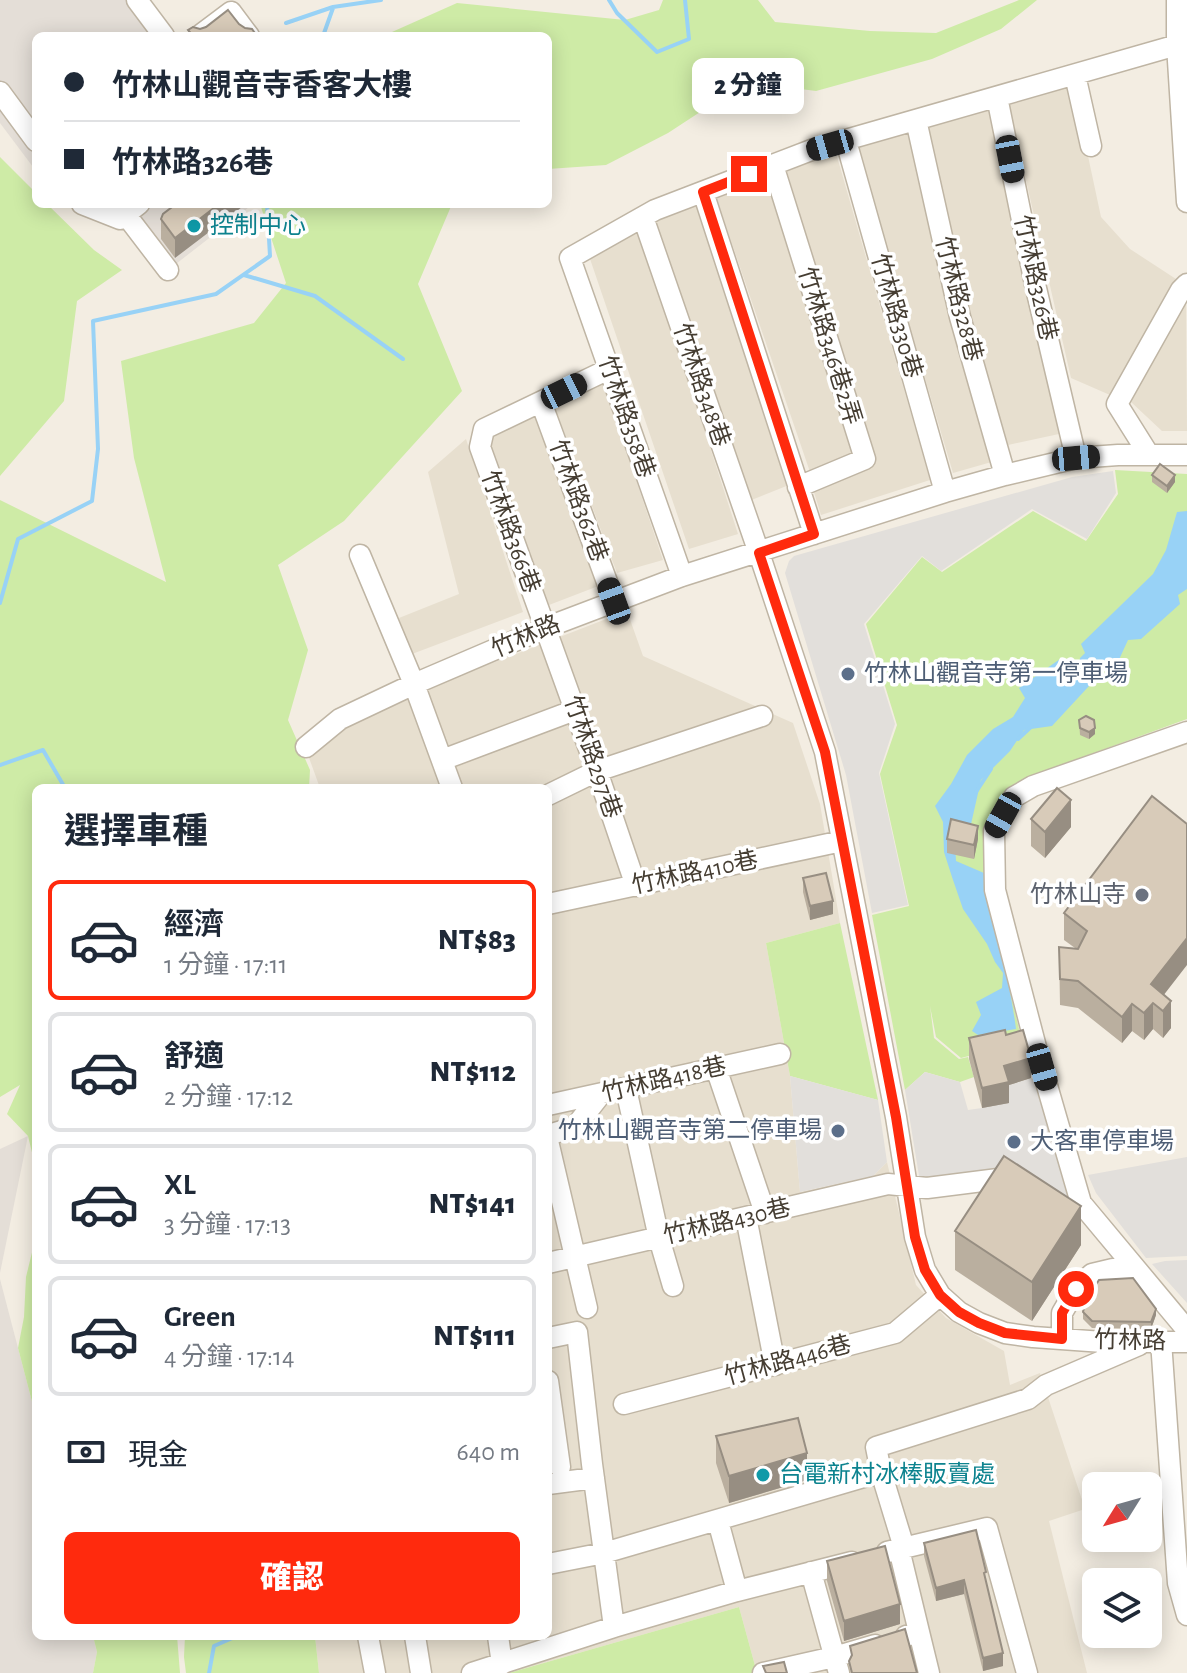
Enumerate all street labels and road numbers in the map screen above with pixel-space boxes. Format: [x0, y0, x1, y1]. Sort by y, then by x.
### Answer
street label: 竹林路326巷 [1010, 212, 1062, 343]
street label: 竹林路328巷 [931, 233, 987, 364]
street label: 竹林路330巷 [867, 250, 927, 381]
street label: 竹林路346巷2弄 [794, 264, 866, 428]
street label: 竹林路348巷 [669, 320, 735, 450]
street label: 竹林路358巷 [594, 352, 660, 481]
street label: 竹林路362巷 [545, 436, 613, 565]
street label: 竹林路366巷 [477, 467, 545, 596]
street label: 竹林路 [487, 610, 564, 662]
street label: 竹林路297巷 [560, 692, 626, 822]
street label: 竹林路410巷 [629, 846, 760, 898]
street label: 竹林路418巷 [599, 1052, 729, 1106]
street label: 竹林路430巷 [660, 1194, 793, 1248]
street label: 竹林路 [1094, 1326, 1166, 1354]
street label: 竹林路446巷 [721, 1331, 854, 1389]

